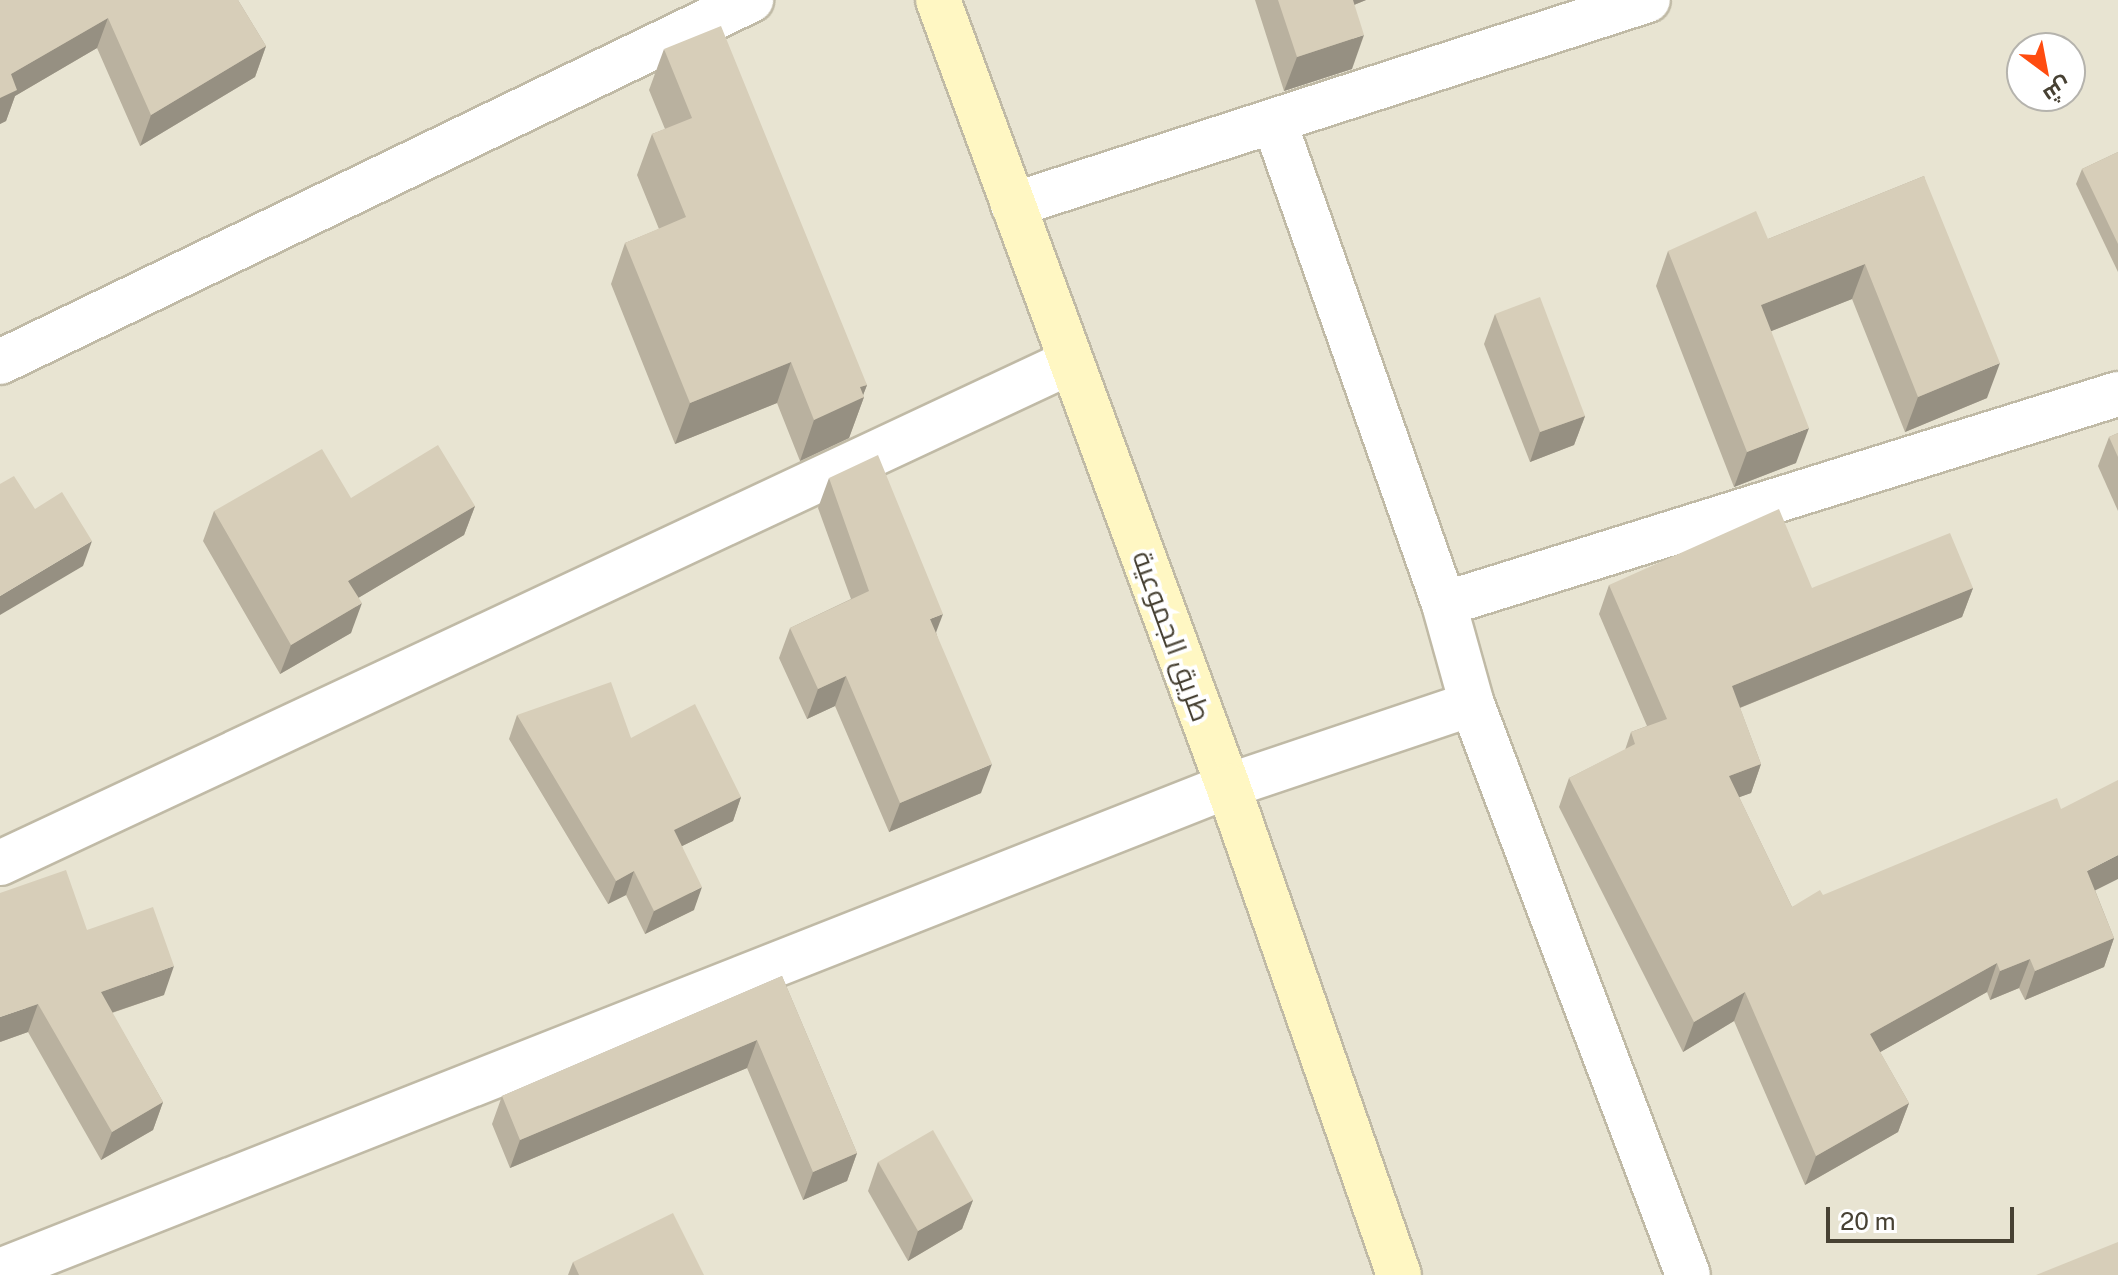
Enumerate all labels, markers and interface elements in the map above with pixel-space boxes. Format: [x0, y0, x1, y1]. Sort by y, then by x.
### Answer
north arrow [2006, 32, 2086, 112]
text: ش [2039, 72, 2077, 109]
street label: طريق الجموعية [1126, 546, 1218, 726]
scale bar [1830, 1191, 2018, 1241]
text: 20 m [1840, 1207, 1896, 1235]

